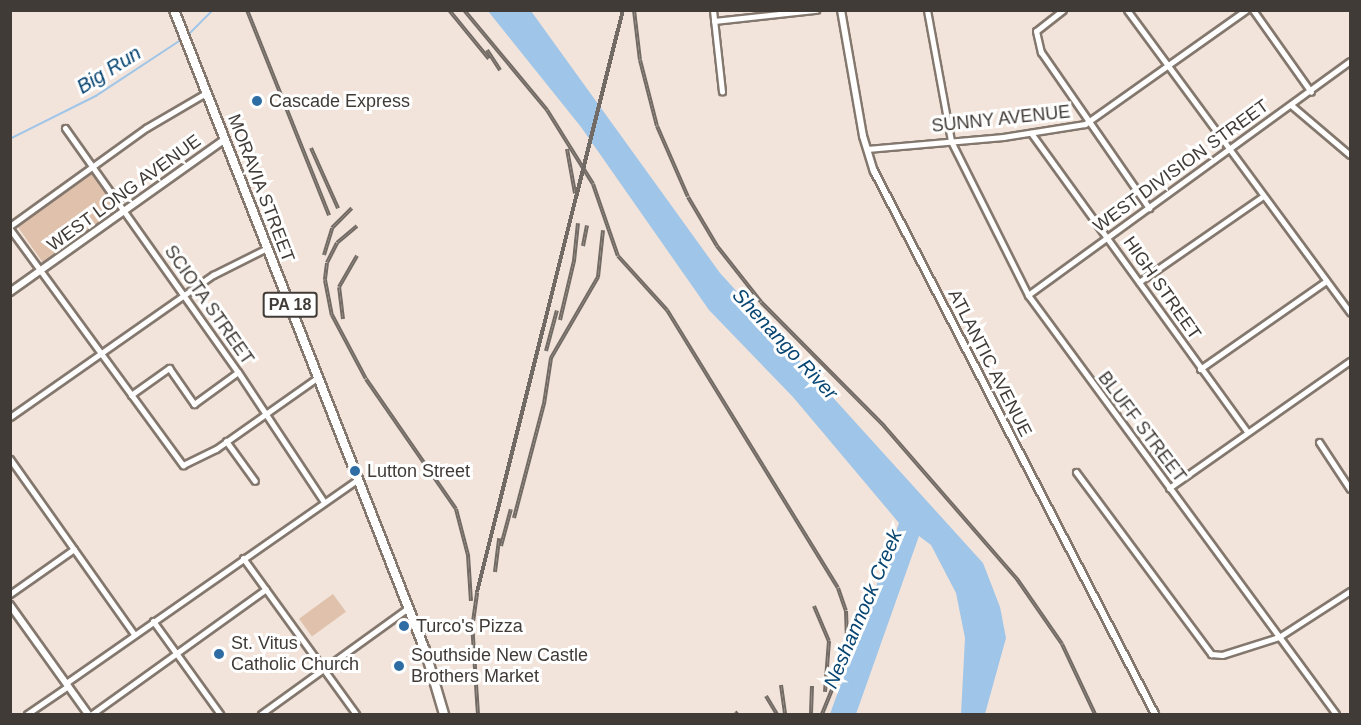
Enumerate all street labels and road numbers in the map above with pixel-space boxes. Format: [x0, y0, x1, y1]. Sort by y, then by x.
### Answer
street label: WEST DIVISION STREET [1089, 95, 1273, 237]
street label: SUNNY AVENUE [930, 101, 1072, 137]
street label: MORAVIA STREET [223, 111, 299, 265]
street label: WEST LONG AVENUE [43, 130, 205, 256]
street label: HIGH STREET [1118, 232, 1206, 344]
street label: SCIOTA STREET [160, 241, 258, 369]
street label: ATLANTIC AVENUE [943, 285, 1037, 441]
road number: PA 18 [262, 292, 318, 318]
street label: BLUFF STREET [1093, 367, 1191, 487]

